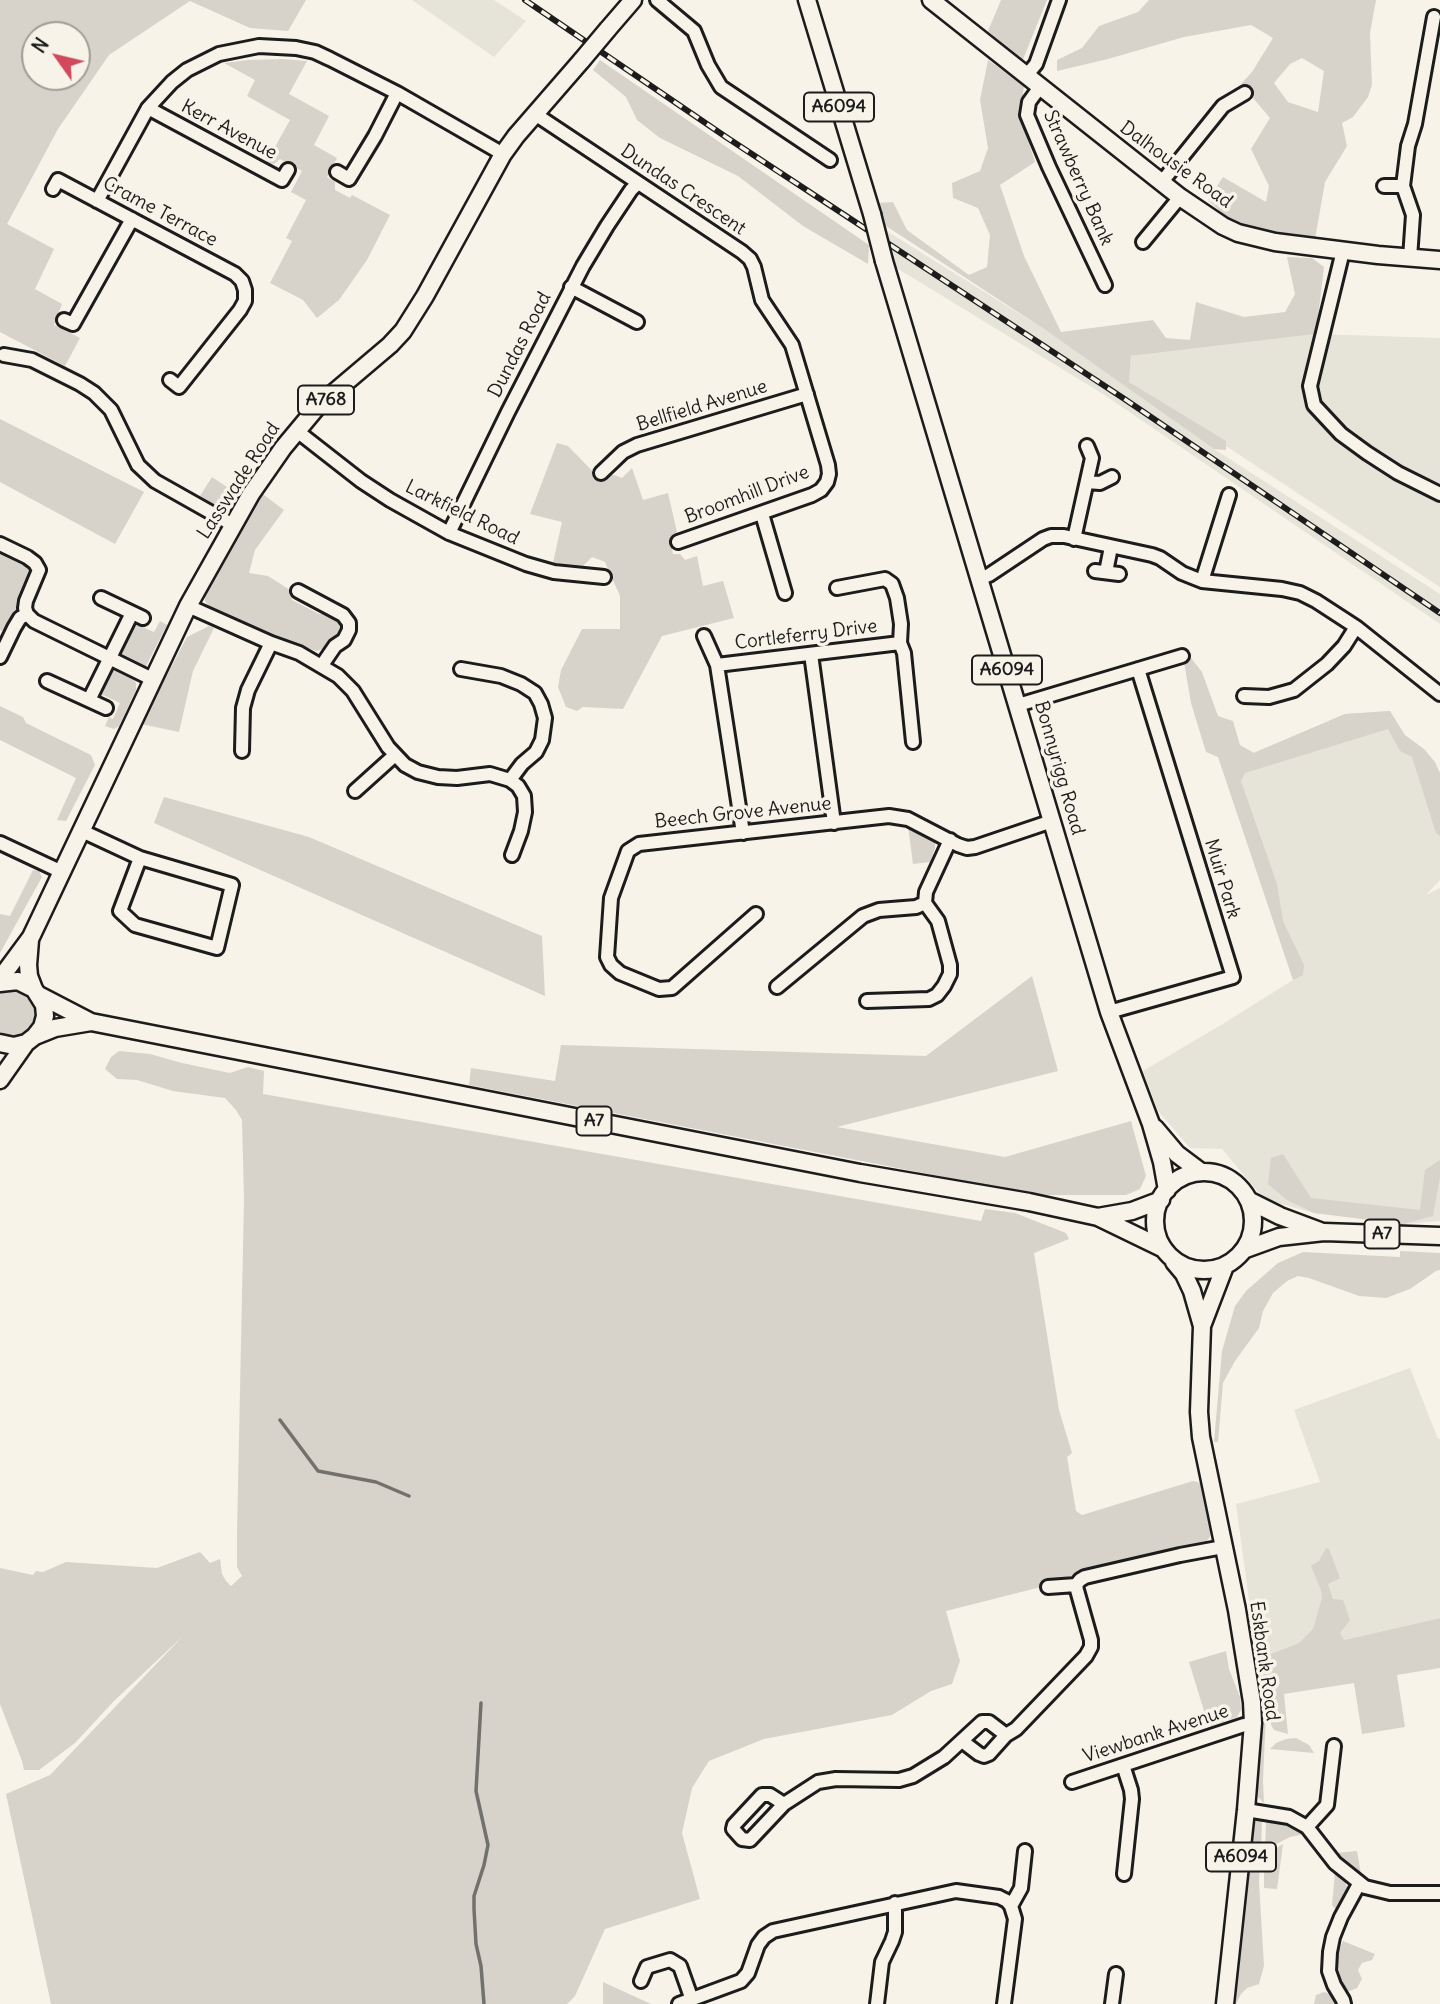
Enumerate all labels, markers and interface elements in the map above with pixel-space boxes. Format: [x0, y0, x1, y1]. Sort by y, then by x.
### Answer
north arrow [21, 21, 91, 91]
text: N [27, 33, 54, 58]
road number: A6094 [804, 92, 874, 122]
street label: Kerr Avenue [177, 95, 281, 165]
street label: Strawberry Bank [1038, 107, 1118, 249]
street label: Dalhousie Road [1115, 117, 1237, 213]
street label: Dundas Crescent [616, 140, 750, 240]
street label: Crame Terrace [99, 172, 221, 252]
street label: Dundas Road [484, 288, 556, 402]
street label: Bellfield Avenue [634, 375, 770, 437]
road number: A768 [298, 386, 354, 414]
street label: Lasswade Road [193, 418, 285, 544]
street label: Broomhill Drive [682, 461, 812, 529]
street label: Larkfield Road [401, 476, 523, 550]
street label: Cortleferry Drive [733, 615, 879, 655]
road number: A6094 [972, 656, 1042, 684]
street label: Bonnyrigg Road [1029, 698, 1089, 838]
street label: Beech Grove Avenue [653, 792, 833, 834]
street label: Muir Park [1199, 836, 1245, 922]
road number: A7 [576, 1106, 612, 1136]
road number: A7 [1364, 1219, 1400, 1248]
street label: Eskbank Road [1244, 1600, 1284, 1722]
street label: Viewbank Avenue [1080, 1700, 1232, 1768]
road number: A6094 [1206, 1842, 1276, 1871]

